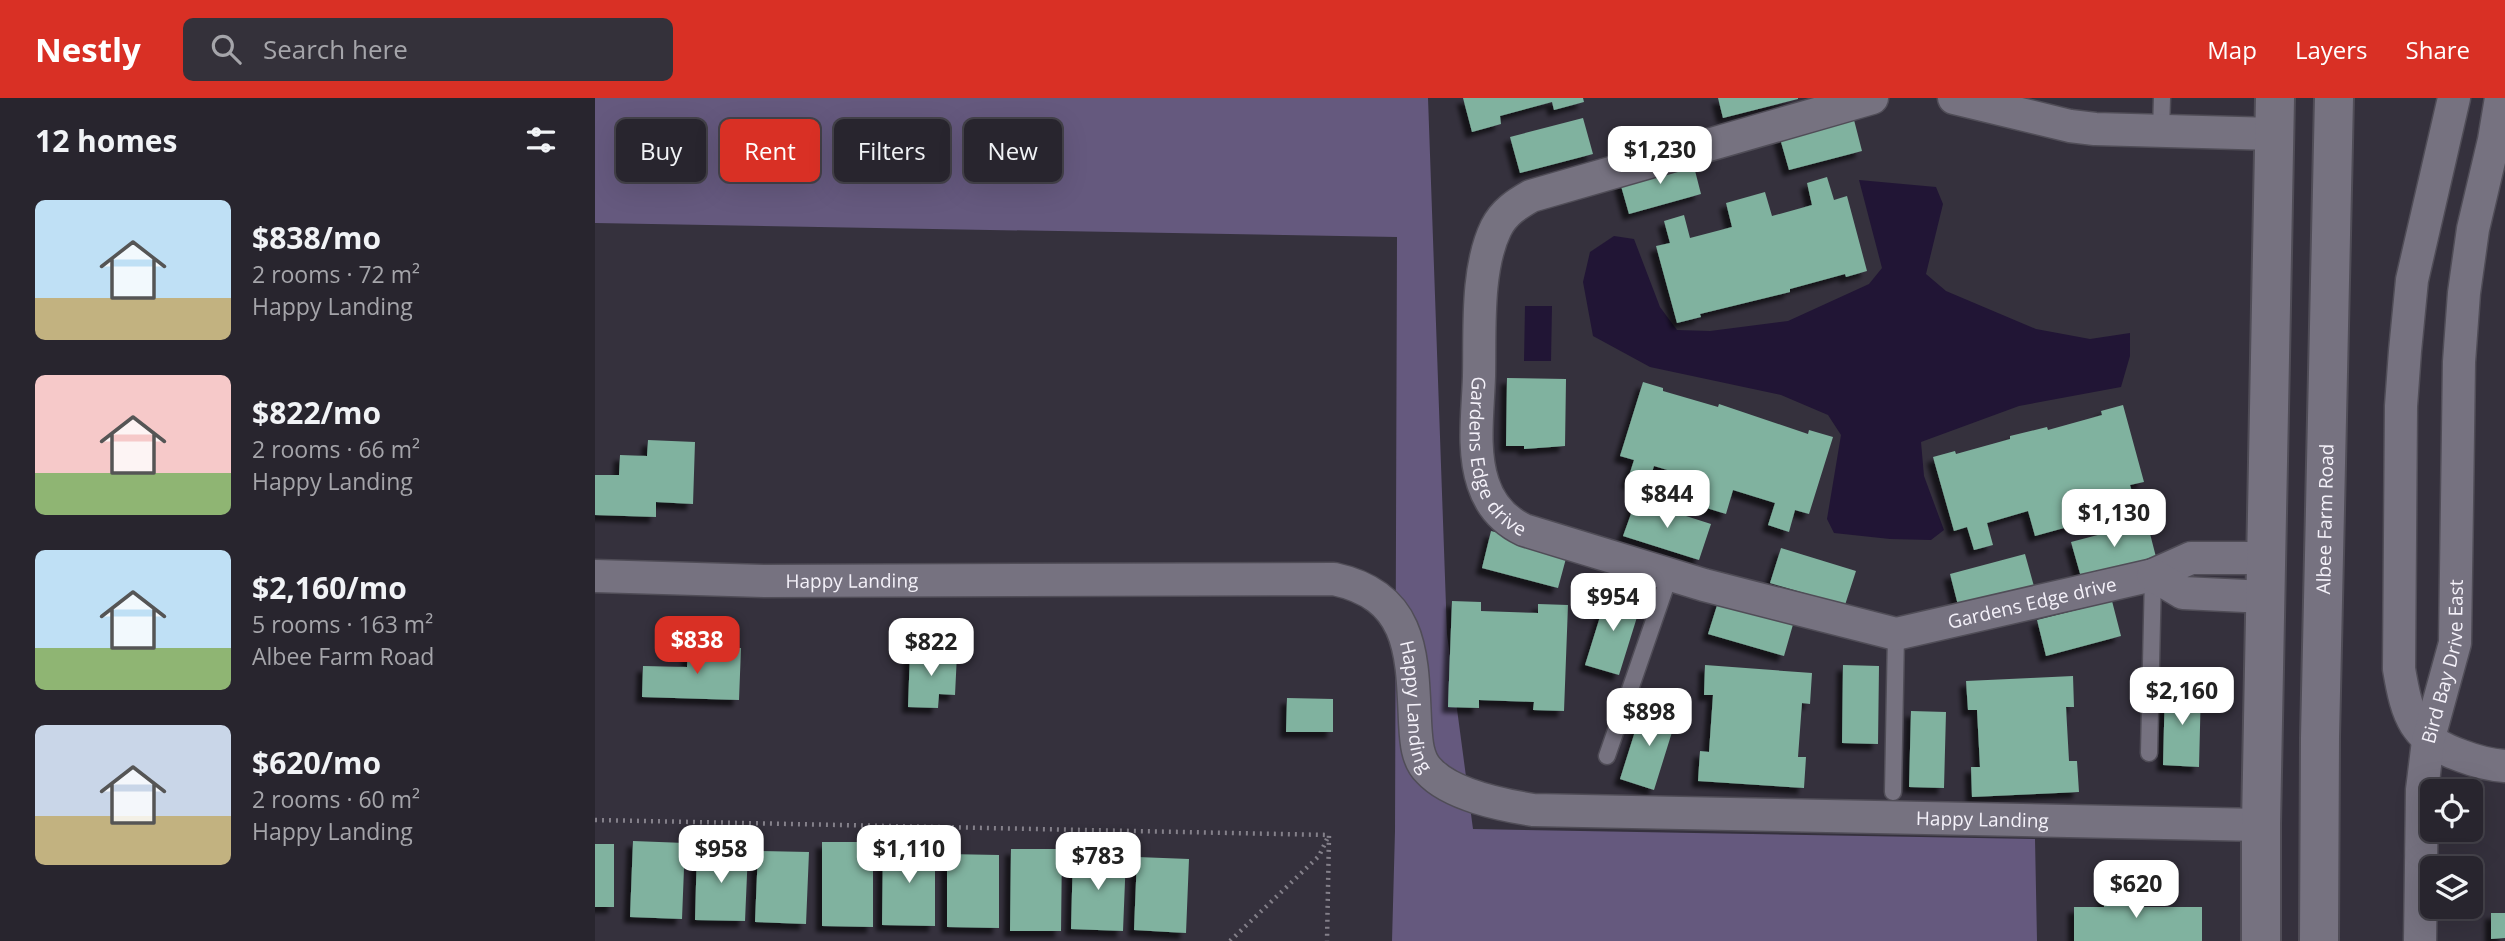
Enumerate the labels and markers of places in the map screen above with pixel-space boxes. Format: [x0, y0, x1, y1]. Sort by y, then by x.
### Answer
pin: $1,230 [1603, 126, 1717, 186]
pin: $844 [1626, 470, 1708, 530]
pin: $1,130 [2057, 490, 2171, 549]
pin: $954 [1572, 574, 1654, 633]
pin: $838 [656, 616, 738, 676]
pin: $822 [890, 618, 972, 678]
pin: $2,160 [2125, 668, 2239, 727]
pin: $898 [1608, 688, 1690, 748]
pin: $958 [680, 826, 762, 885]
pin: $1,110 [852, 826, 966, 885]
pin: $783 [1057, 832, 1139, 892]
pin: $620 [2095, 860, 2177, 920]

